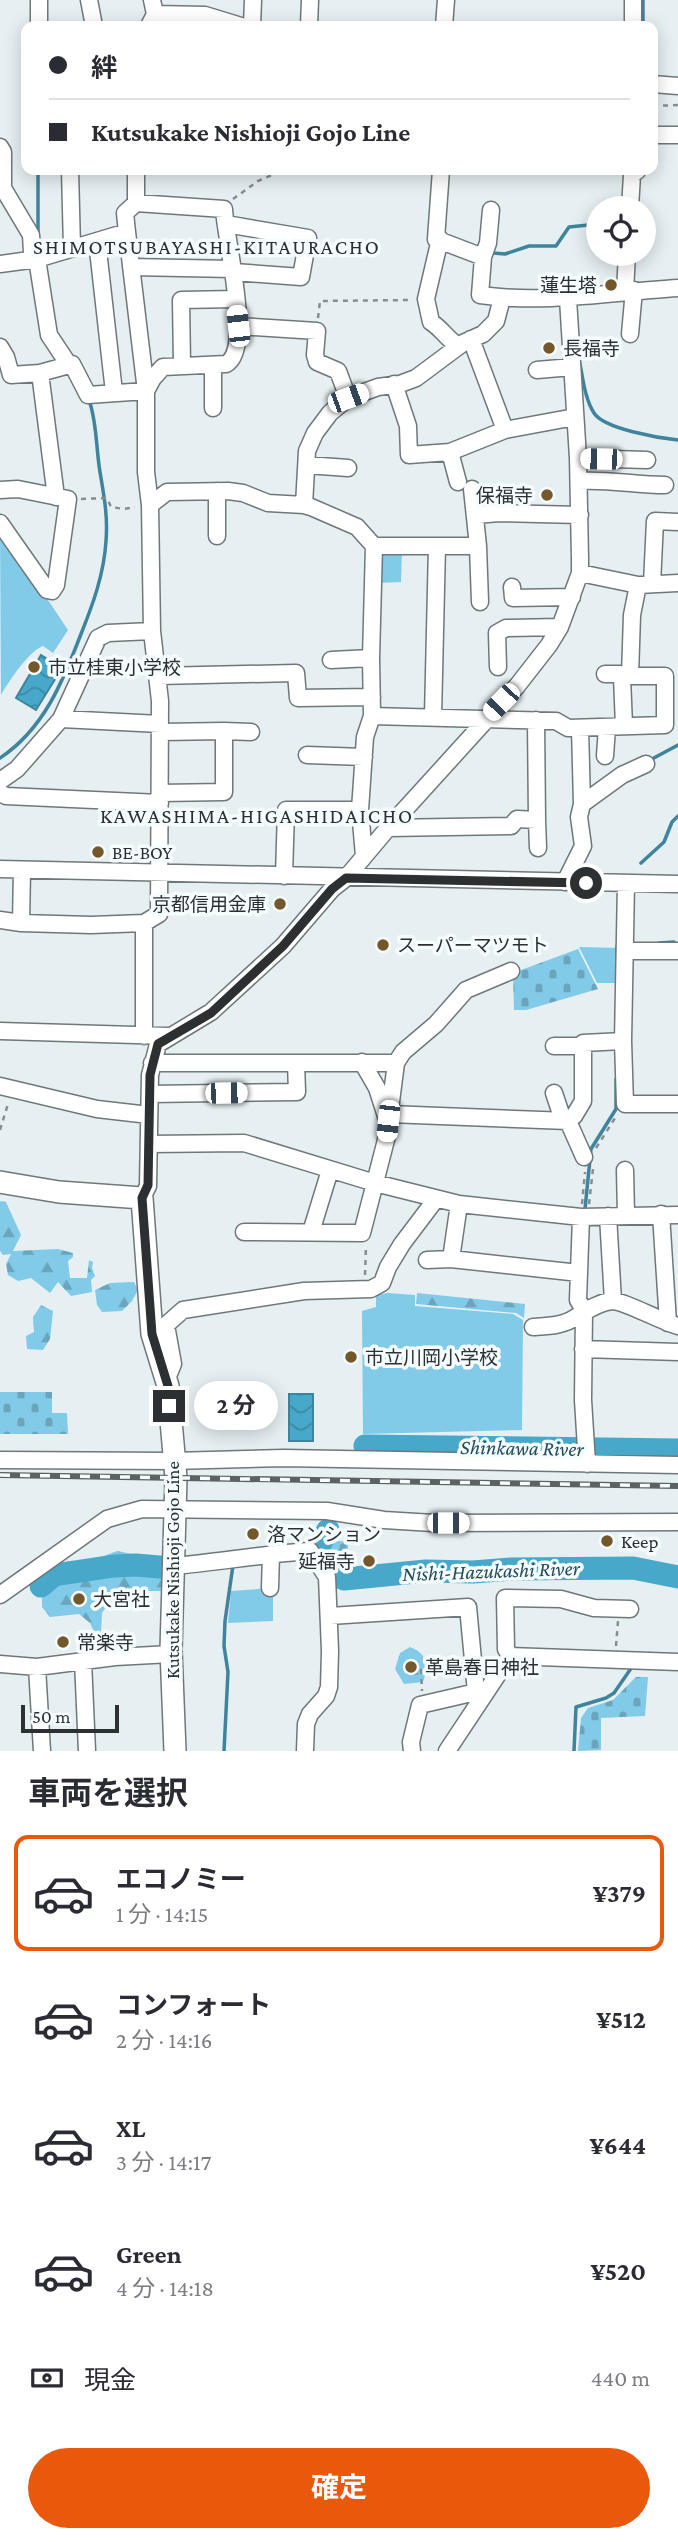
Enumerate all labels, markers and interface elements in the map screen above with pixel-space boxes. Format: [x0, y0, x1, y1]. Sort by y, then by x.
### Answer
text: 絆 [91, 54, 117, 83]
text: Kutsukake Nishioji Gojo Line [91, 118, 410, 147]
map controls [586, 196, 656, 266]
button: locate [586, 196, 656, 266]
district label: SHIMOTSUBAYASHI-KITAURACHO [33, 235, 381, 259]
place label: 蓮生塔 [540, 275, 597, 296]
marker: 蓮生塔 [603, 277, 619, 293]
car [226, 304, 251, 348]
place label: 長福寺 [563, 338, 620, 359]
marker: 長福寺 [541, 340, 557, 356]
car [325, 381, 372, 415]
car [580, 448, 623, 470]
place label: 保福寺 [476, 485, 533, 506]
marker: 保福寺 [539, 487, 555, 503]
place label: 市立桂東小学校 [48, 657, 181, 678]
marker: 市立桂東小学校 [26, 659, 42, 675]
car [479, 680, 524, 724]
district label: KAWASHIMA-HIGASHIDAICHO [100, 804, 414, 828]
place label: BE-BOY [112, 842, 173, 863]
marker: BE-BOY [90, 844, 106, 860]
route start [570, 867, 602, 899]
place label: 京都信用金庫 [152, 894, 266, 915]
marker: 京都信用金庫 [272, 896, 288, 912]
place label: スーパーマツモト [397, 935, 549, 956]
marker: スーパーマツモト [375, 937, 391, 953]
car [205, 1082, 248, 1104]
car [376, 1099, 401, 1143]
place label: 市立川岡小学校 [365, 1347, 498, 1368]
marker: 市立川岡小学校 [343, 1349, 359, 1365]
callout: 2 分 [194, 1382, 278, 1430]
route end [153, 1390, 185, 1422]
text: 2 分 [216, 1392, 256, 1418]
water label: Shinkawa River [460, 1435, 585, 1461]
street label: Kutsukake Nishioji Gojo Line [162, 1461, 184, 1679]
car [428, 1513, 470, 1534]
place label: 洛マンション [267, 1524, 381, 1545]
marker: 洛マンション [245, 1526, 261, 1542]
place label: Keep [621, 1531, 658, 1552]
marker: Keep [599, 1533, 615, 1549]
place label: 延福寺 [298, 1551, 355, 1572]
marker: 延福寺 [361, 1553, 377, 1569]
water label: Nishi-Hazukashi River [402, 1556, 581, 1586]
place label: 大宮社 [93, 1589, 150, 1610]
marker: 大宮社 [71, 1591, 87, 1607]
place label: 常楽寺 [77, 1632, 134, 1653]
marker: 常楽寺 [55, 1634, 71, 1650]
place label: 革島春日神社 [425, 1657, 539, 1678]
marker: 革島春日神社 [403, 1659, 419, 1675]
scale bar [21, 1702, 119, 1734]
text: 50 m [32, 1706, 71, 1727]
text: 車両を選択 [28, 1775, 188, 1811]
icon: car [32, 1862, 95, 1925]
text: エコノミー [116, 1865, 246, 1894]
text: ¥379 [593, 1879, 646, 1908]
text: 1 分 · 14:15 [116, 1901, 208, 1927]
icon: car [32, 1988, 95, 2051]
text: コンフォート [116, 1991, 271, 2020]
text: ¥512 [596, 2005, 646, 2034]
text: 2 分 · 14:16 [116, 2027, 212, 2053]
icon: car [32, 2114, 95, 2177]
text: XL [116, 2114, 145, 2143]
text: ¥644 [590, 2131, 646, 2160]
text: 3 分 · 14:17 [116, 2149, 211, 2175]
icon: car [32, 2240, 95, 2303]
text: Green [116, 2240, 182, 2269]
text: ¥520 [590, 2257, 646, 2286]
text: 4 分 · 14:18 [116, 2275, 214, 2301]
icon: cash [28, 2359, 66, 2397]
text: 440 m [591, 2365, 650, 2391]
text: 現金 [84, 2366, 136, 2395]
button: 確定 [28, 2448, 650, 2528]

